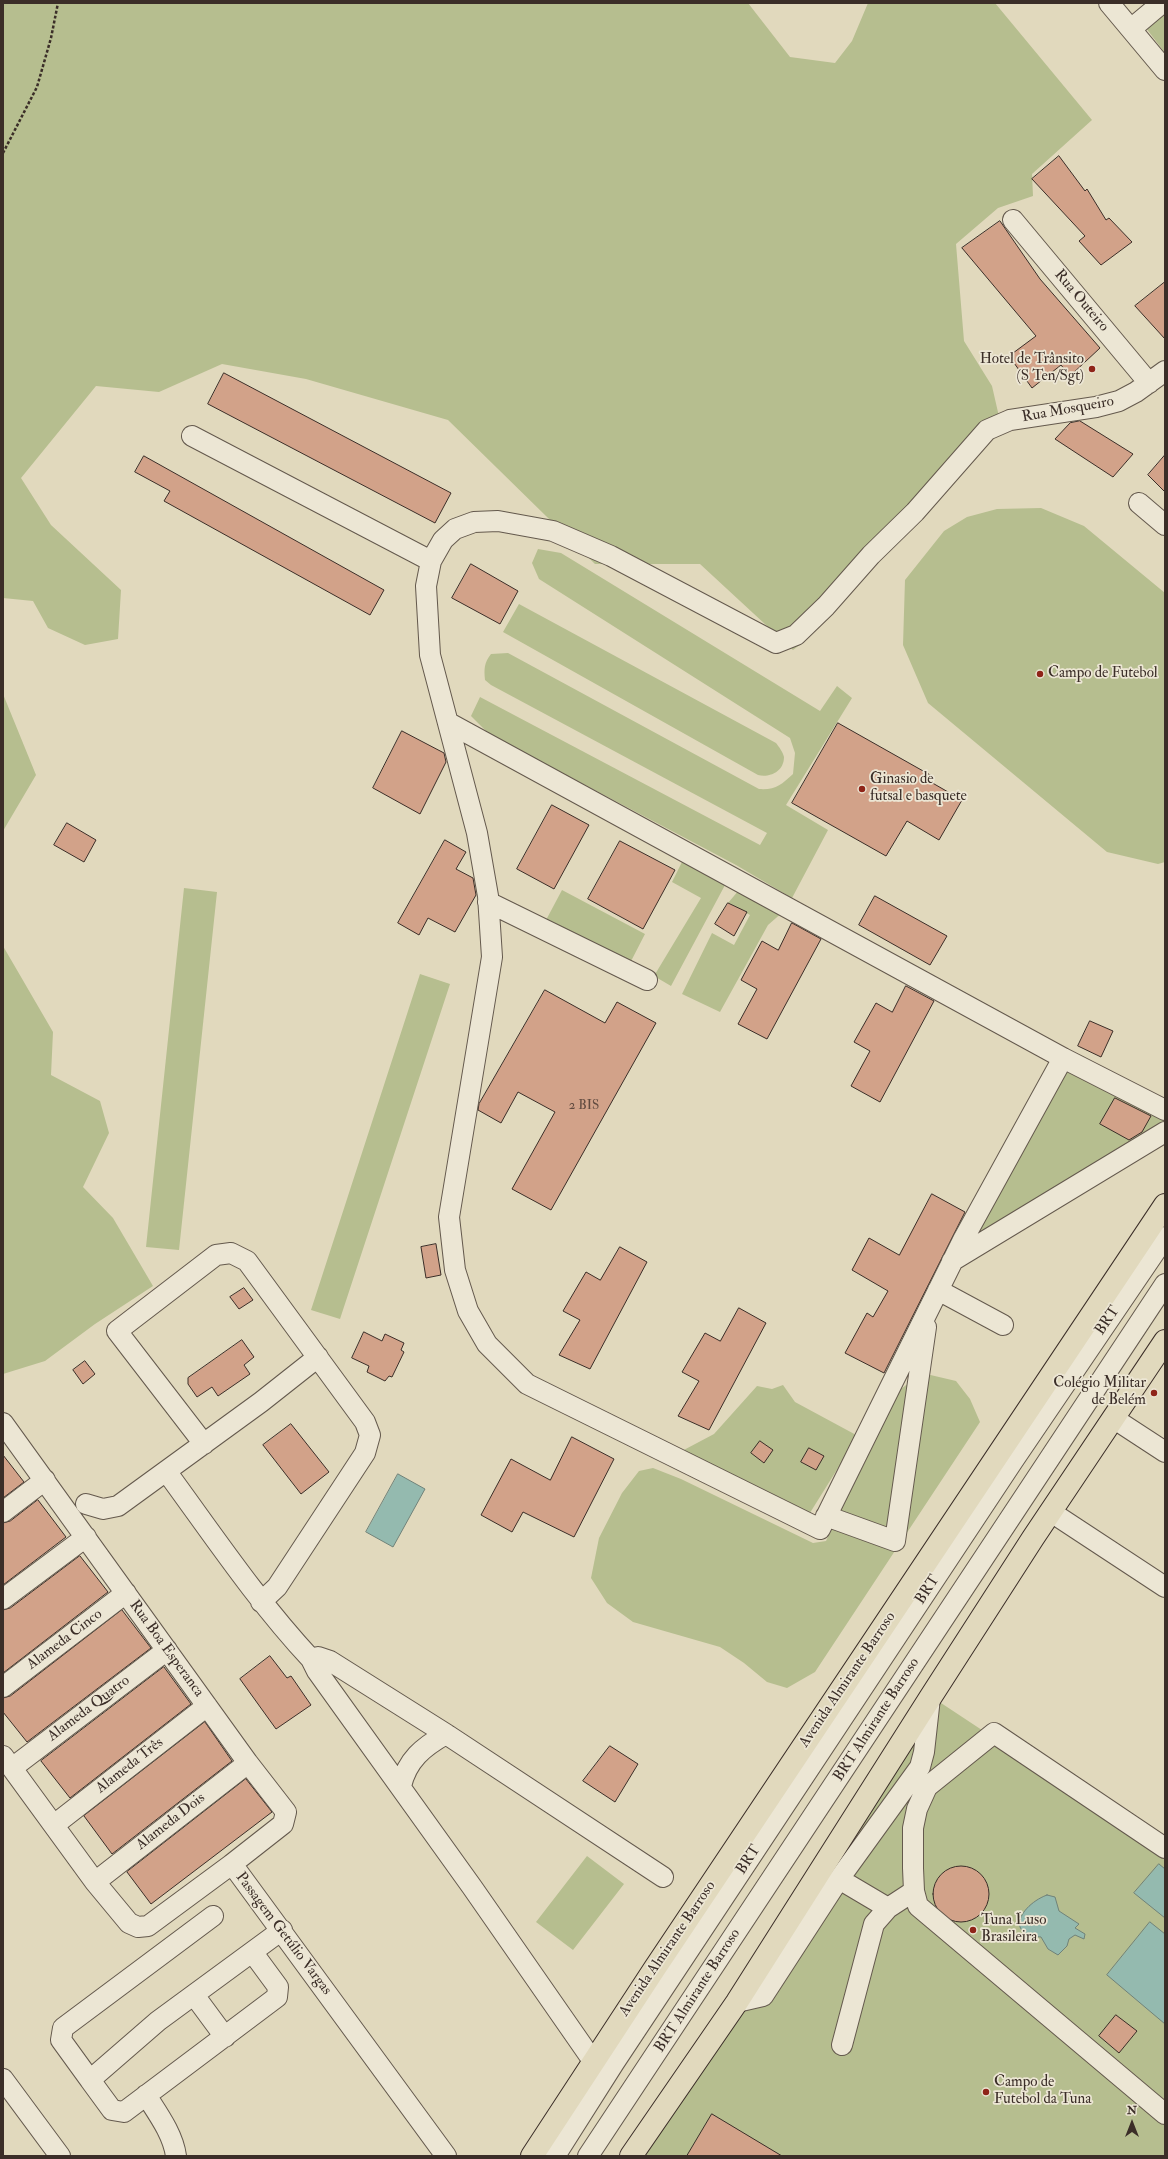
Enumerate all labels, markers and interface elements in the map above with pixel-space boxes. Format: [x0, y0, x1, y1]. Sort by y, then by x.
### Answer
street label: Rua Outeiro [1050, 266, 1112, 336]
place label: Hotel de Trânsito (S Ten/Sgt) [980, 351, 1084, 386]
marker: Hotel de Trânsito (S Ten/Sgt) [1087, 364, 1097, 374]
street label: Rua Mosqueiro [1021, 393, 1115, 427]
place label: Campo de Futebol [1048, 665, 1158, 683]
marker: Campo de Futebol [1035, 669, 1045, 679]
place label: Ginasio de futsal e basquete [870, 771, 967, 806]
marker: Ginasio de futsal e basquete [857, 784, 867, 794]
house number: 2 BIS [569, 1098, 599, 1114]
street label: BRT [1092, 1303, 1124, 1339]
place label: Colégio Militar de Belém [1053, 1375, 1146, 1410]
marker: Colégio Militar de Belém [1149, 1388, 1159, 1398]
street label: BRT [912, 1572, 944, 1608]
street label: Rua Boa Esperanca [125, 1597, 207, 1701]
street label: Alameda Cinco [24, 1606, 106, 1674]
street label: Avenida Almirante Barroso [796, 1609, 900, 1751]
street label: BRT Almirante Barroso [830, 1655, 924, 1785]
street label: Alameda Quatro [44, 1672, 134, 1746]
street label: Alameda Três [93, 1734, 167, 1798]
street label: Alameda Dois [133, 1789, 209, 1855]
street label: BRT [733, 1842, 765, 1878]
street label: Passagem Getúlio Vargas [231, 1869, 335, 1999]
street label: Avenida Almirante Barroso [616, 1878, 720, 2020]
place label: Tuna Luso Brasileira [981, 1912, 1046, 1947]
marker: Tuna Luso Brasileira [968, 1925, 978, 1935]
street label: BRT Almirante Barroso [651, 1926, 745, 2056]
place label: Campo de Futebol da Tuna [994, 2074, 1091, 2109]
marker: Campo de Futebol da Tuna [981, 2087, 991, 2097]
north arrow [1112, 2103, 1152, 2143]
text: N [1127, 2104, 1137, 2117]

